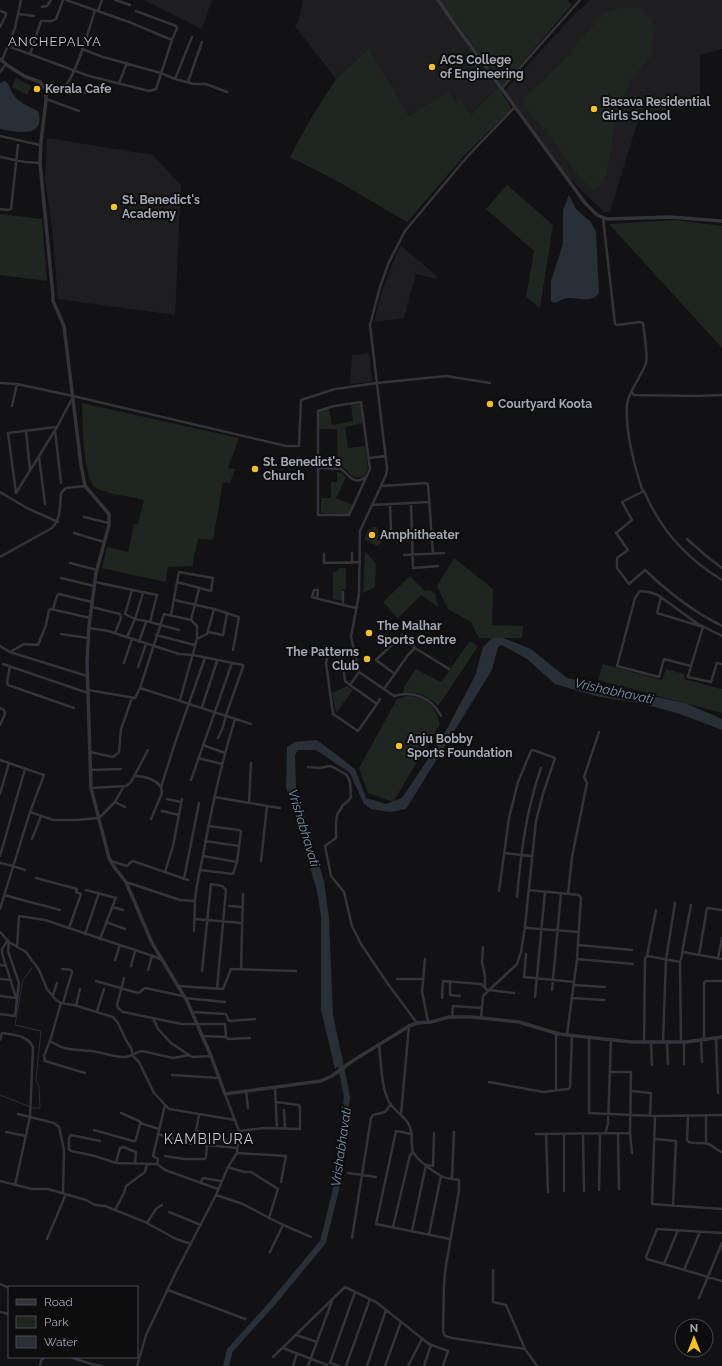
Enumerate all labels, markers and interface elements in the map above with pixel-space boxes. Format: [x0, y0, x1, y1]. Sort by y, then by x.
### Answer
district label: ANCHEPALYA [8, 34, 102, 49]
place label: ACS College of Engineering [440, 53, 524, 81]
marker: ACS College of Engineering [427, 62, 437, 72]
place label: Kerala Cafe [45, 82, 112, 96]
marker: Kerala Cafe [32, 84, 42, 94]
place label: Basava Residential Girls School [602, 95, 710, 123]
marker: Basava Residential Girls School [589, 104, 599, 114]
place label: St. Benedict's Academy [122, 193, 200, 221]
marker: St. Benedict's Academy [109, 202, 119, 212]
place label: Courtyard Koota [498, 397, 592, 411]
marker: Courtyard Koota [485, 399, 495, 409]
place label: St. Benedict's Church [263, 455, 341, 483]
marker: St. Benedict's Church [250, 464, 260, 474]
place label: Amphitheater [380, 528, 460, 542]
marker: Amphitheater [367, 530, 377, 540]
place label: The Malhar Sports Centre [377, 619, 456, 647]
marker: The Malhar Sports Centre [364, 628, 374, 638]
place label: The Patterns Club [286, 645, 359, 673]
marker: The Patterns Club [362, 654, 372, 664]
water label: Vrishabhavati [573, 675, 656, 707]
place label: Anju Bobby Sports Foundation [407, 732, 512, 760]
marker: Anju Bobby Sports Foundation [394, 741, 404, 751]
water label: Vrishabhavati [285, 788, 323, 870]
water label: Vrishabhavati [328, 1105, 354, 1188]
district label: KAMBIPURA [164, 1131, 254, 1147]
legend [8, 1286, 138, 1358]
text: Road [44, 1295, 73, 1309]
text: Park [44, 1315, 69, 1329]
north arrow [674, 1318, 714, 1358]
text: N [690, 1322, 698, 1335]
text: Water [44, 1335, 78, 1349]

